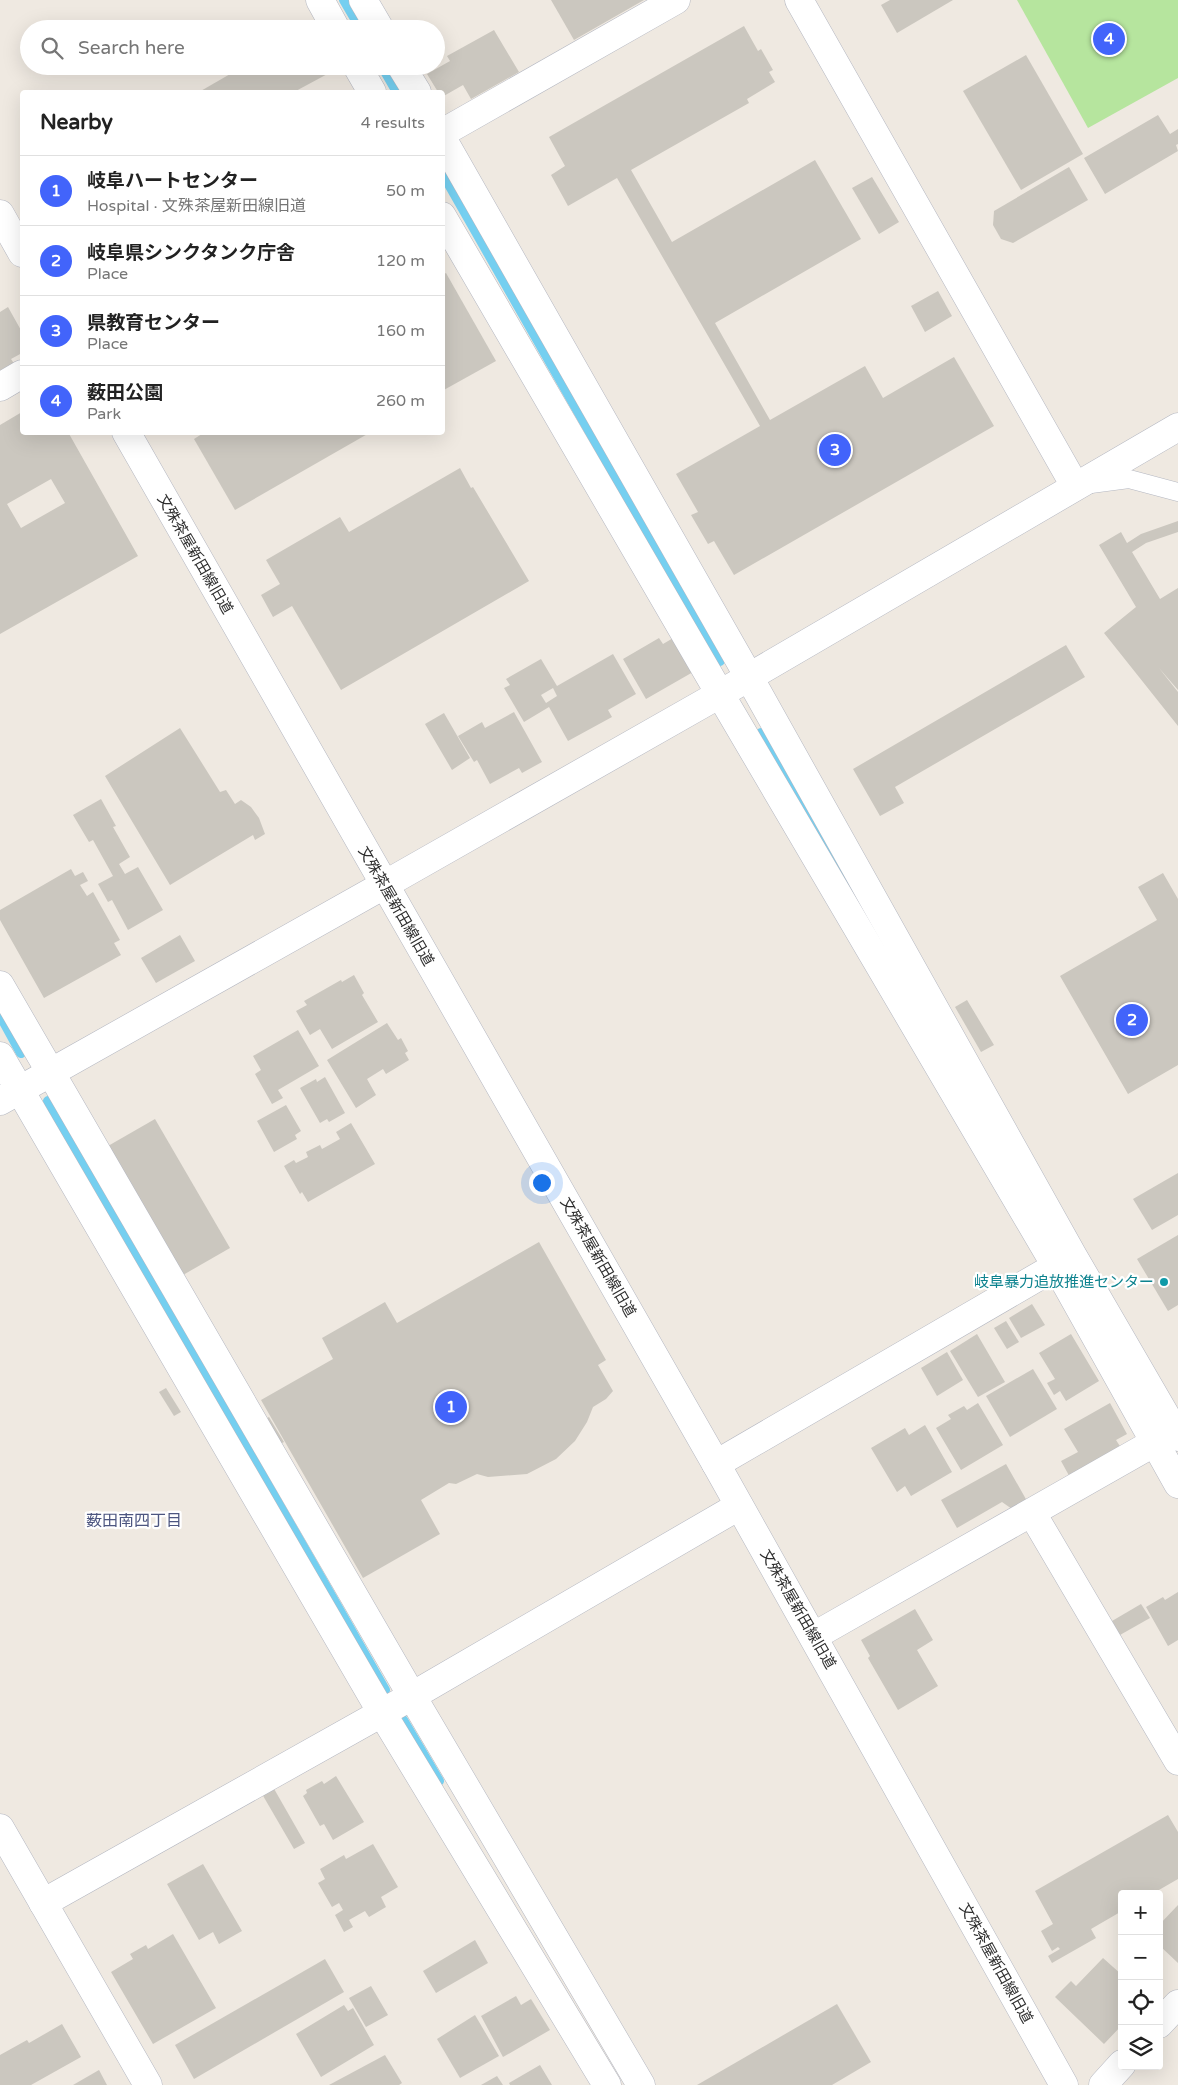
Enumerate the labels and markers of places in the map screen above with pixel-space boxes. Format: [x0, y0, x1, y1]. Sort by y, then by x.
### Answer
pin: 4 [1093, 20, 1125, 58]
pin: 3 [819, 431, 851, 469]
pin: 2 [1116, 1001, 1148, 1039]
place label: 岐阜暴力追放推進センター [974, 1273, 1154, 1291]
marker: 岐阜暴力追放推進センター [1158, 1276, 1170, 1288]
pin: 1 [435, 1388, 467, 1426]

